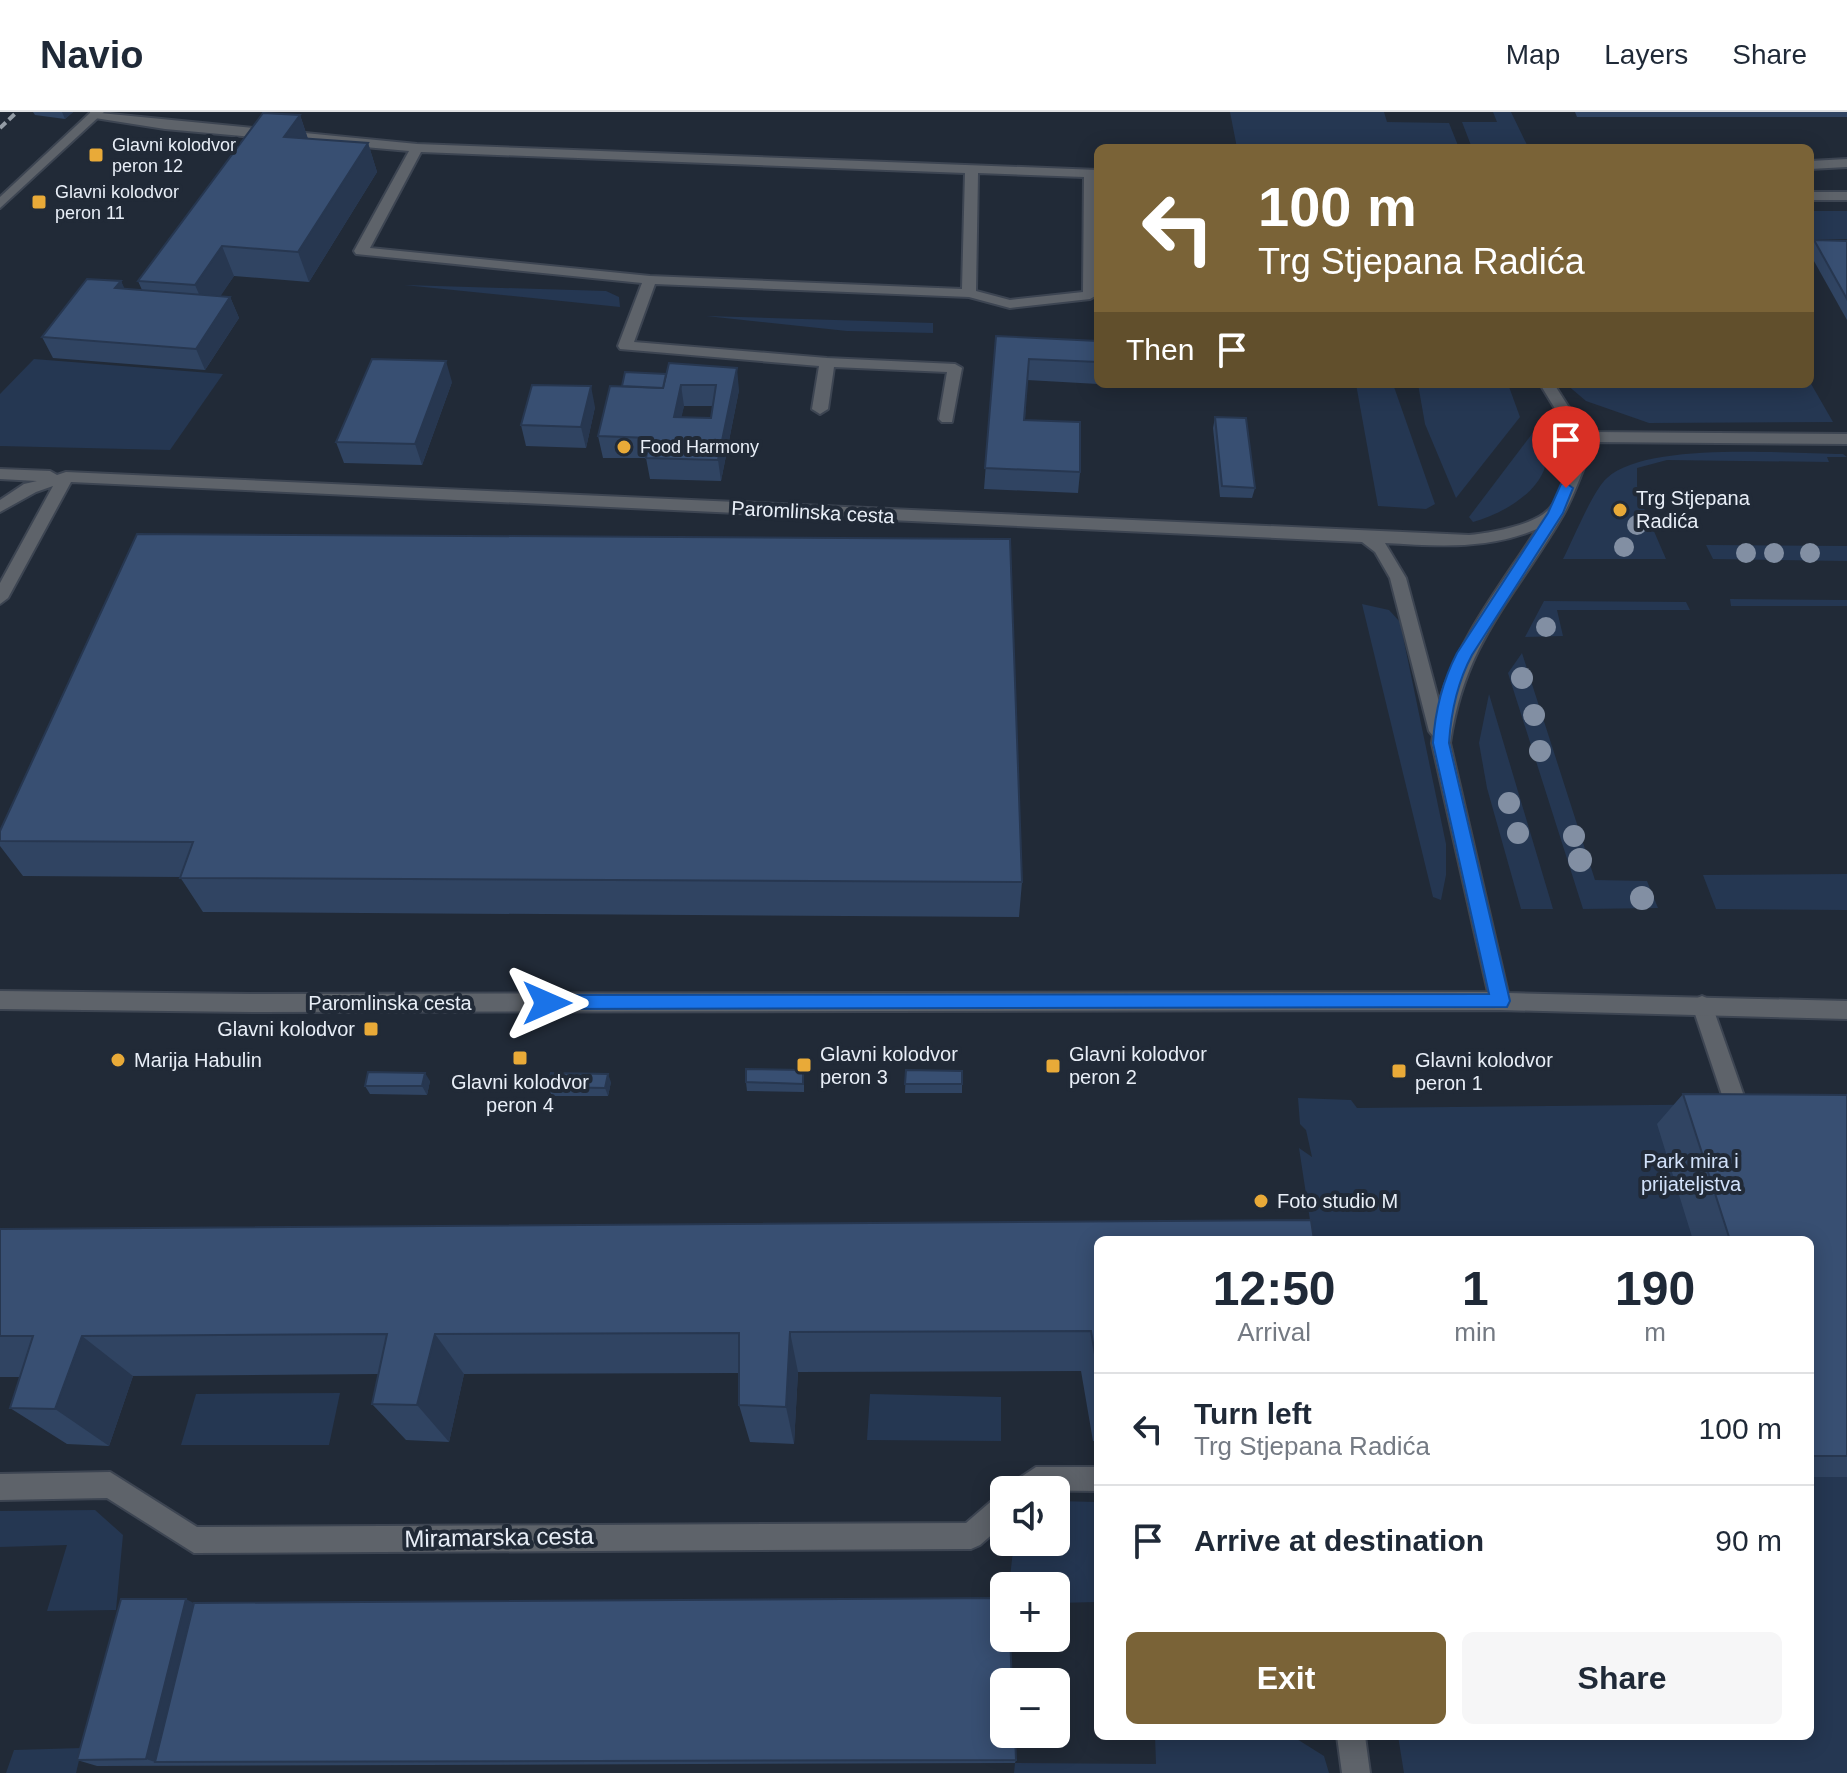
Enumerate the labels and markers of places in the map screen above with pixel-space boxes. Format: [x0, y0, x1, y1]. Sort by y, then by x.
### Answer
place label: Glavni kolodvor peron 12 [112, 135, 236, 176]
marker: Glavni kolodvor peron 12 [87, 146, 105, 164]
place label: Glavni kolodvor peron 11 [55, 182, 179, 223]
marker: Glavni kolodvor peron 11 [30, 193, 48, 211]
pin [1532, 406, 1600, 488]
place label: Food Harmony [640, 437, 759, 457]
marker: Food Harmony [615, 438, 633, 456]
place label: Trg Stjepana Radića [1636, 487, 1751, 532]
marker: Trg Stjepana Radića [1611, 501, 1629, 519]
place label: Glavni kolodvor [217, 1018, 355, 1040]
marker: Glavni kolodvor [362, 1020, 380, 1038]
place label: Glavni kolodvor peron 3 [820, 1043, 958, 1088]
place label: Glavni kolodvor peron 2 [1069, 1043, 1207, 1088]
place label: Marija Habulin [134, 1049, 262, 1071]
marker: Glavni kolodvor peron 4 [511, 1049, 529, 1067]
place label: Glavni kolodvor peron 1 [1415, 1049, 1553, 1094]
marker: Marija Habulin [109, 1051, 127, 1069]
marker: Glavni kolodvor peron 3 [795, 1056, 813, 1074]
marker: Glavni kolodvor peron 2 [1044, 1057, 1062, 1075]
marker: Glavni kolodvor peron 1 [1390, 1062, 1408, 1080]
place label: Glavni kolodvor peron 4 [451, 1071, 589, 1116]
place label: Foto studio M [1277, 1190, 1398, 1212]
marker: Foto studio M [1252, 1192, 1270, 1210]

